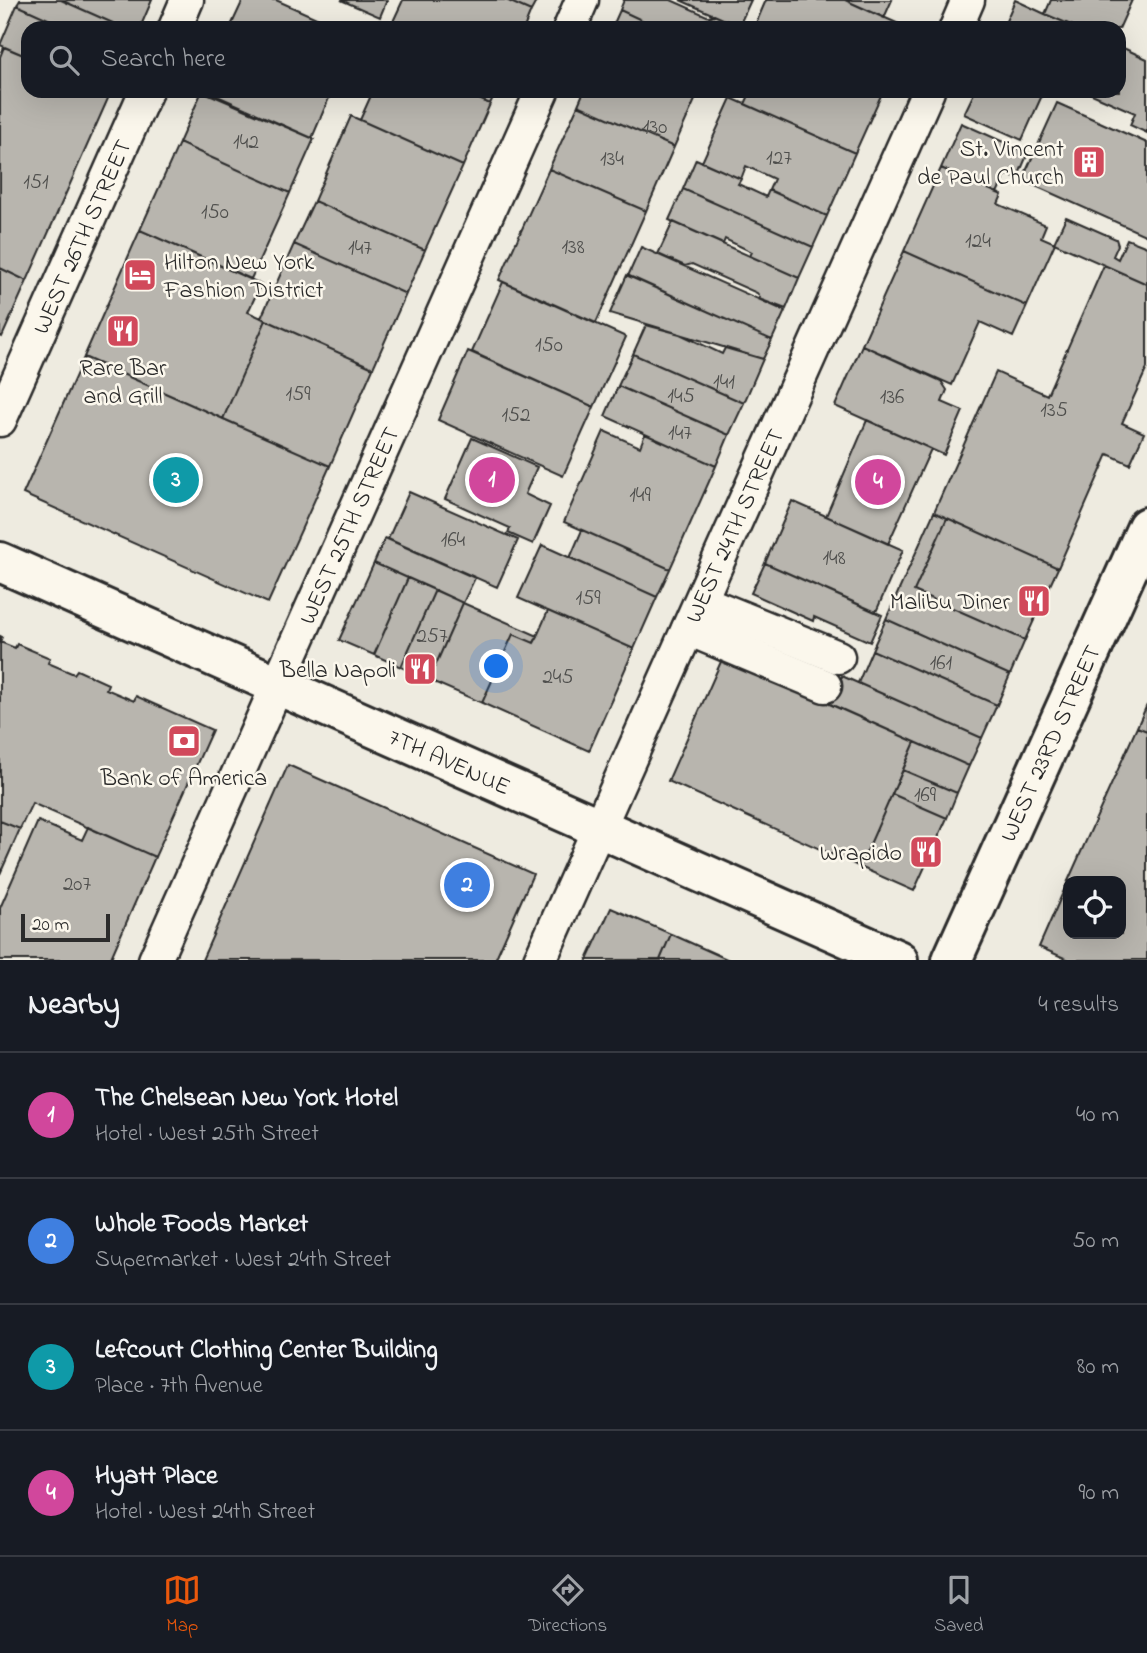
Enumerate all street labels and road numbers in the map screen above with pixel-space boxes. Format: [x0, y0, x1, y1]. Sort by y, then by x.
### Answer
street label: WEST 26TH STREET [25, 134, 142, 340]
street label: WEST 25TH STREET [292, 422, 410, 631]
street label: WEST 24TH STREET [678, 424, 795, 629]
street label: WEST 23RD STREET [992, 640, 1112, 848]
street label: 7TH AVENUE [382, 721, 515, 806]

